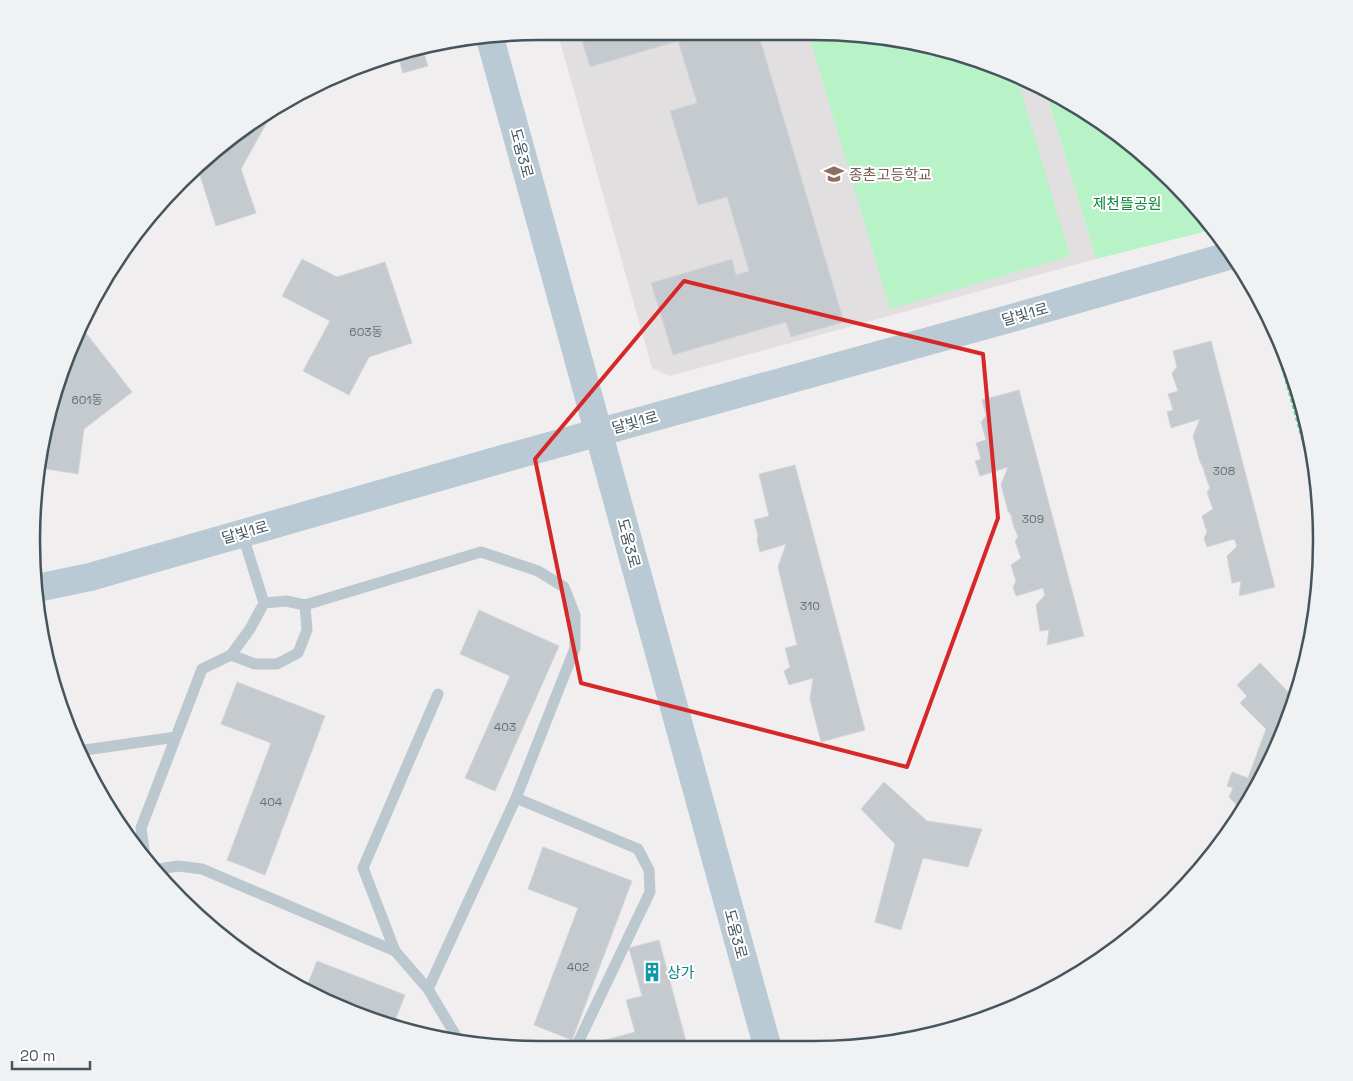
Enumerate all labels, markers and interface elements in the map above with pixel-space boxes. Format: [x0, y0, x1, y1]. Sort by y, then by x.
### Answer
street label: 도움3로 [506, 126, 538, 180]
school or university icon: 종촌고등학교 [823, 163, 845, 185]
place label: 종촌고등학교 [849, 165, 932, 184]
park label: 제천뜰공원 [1092, 194, 1162, 213]
street label: 달빛1로 [999, 298, 1051, 330]
house number: 603동 [349, 324, 383, 340]
house number: 601동 [71, 392, 103, 408]
street label: 달빛1로 [610, 407, 660, 437]
house number: 308 [1213, 463, 1235, 479]
house number: 309 [1022, 511, 1044, 527]
street label: 달빛1로 [219, 516, 271, 548]
street label: 도움3로 [613, 516, 645, 570]
house number: 310 [800, 598, 820, 614]
house number: 403 [494, 719, 516, 735]
house number: 404 [260, 794, 283, 810]
street label: 도움3로 [720, 907, 752, 961]
house number: 402 [567, 959, 589, 975]
building icon: 상가 [641, 961, 663, 983]
place label: 상가 [667, 963, 695, 982]
scale bar [12, 1038, 90, 1070]
text: 20 m [20, 1046, 55, 1065]

